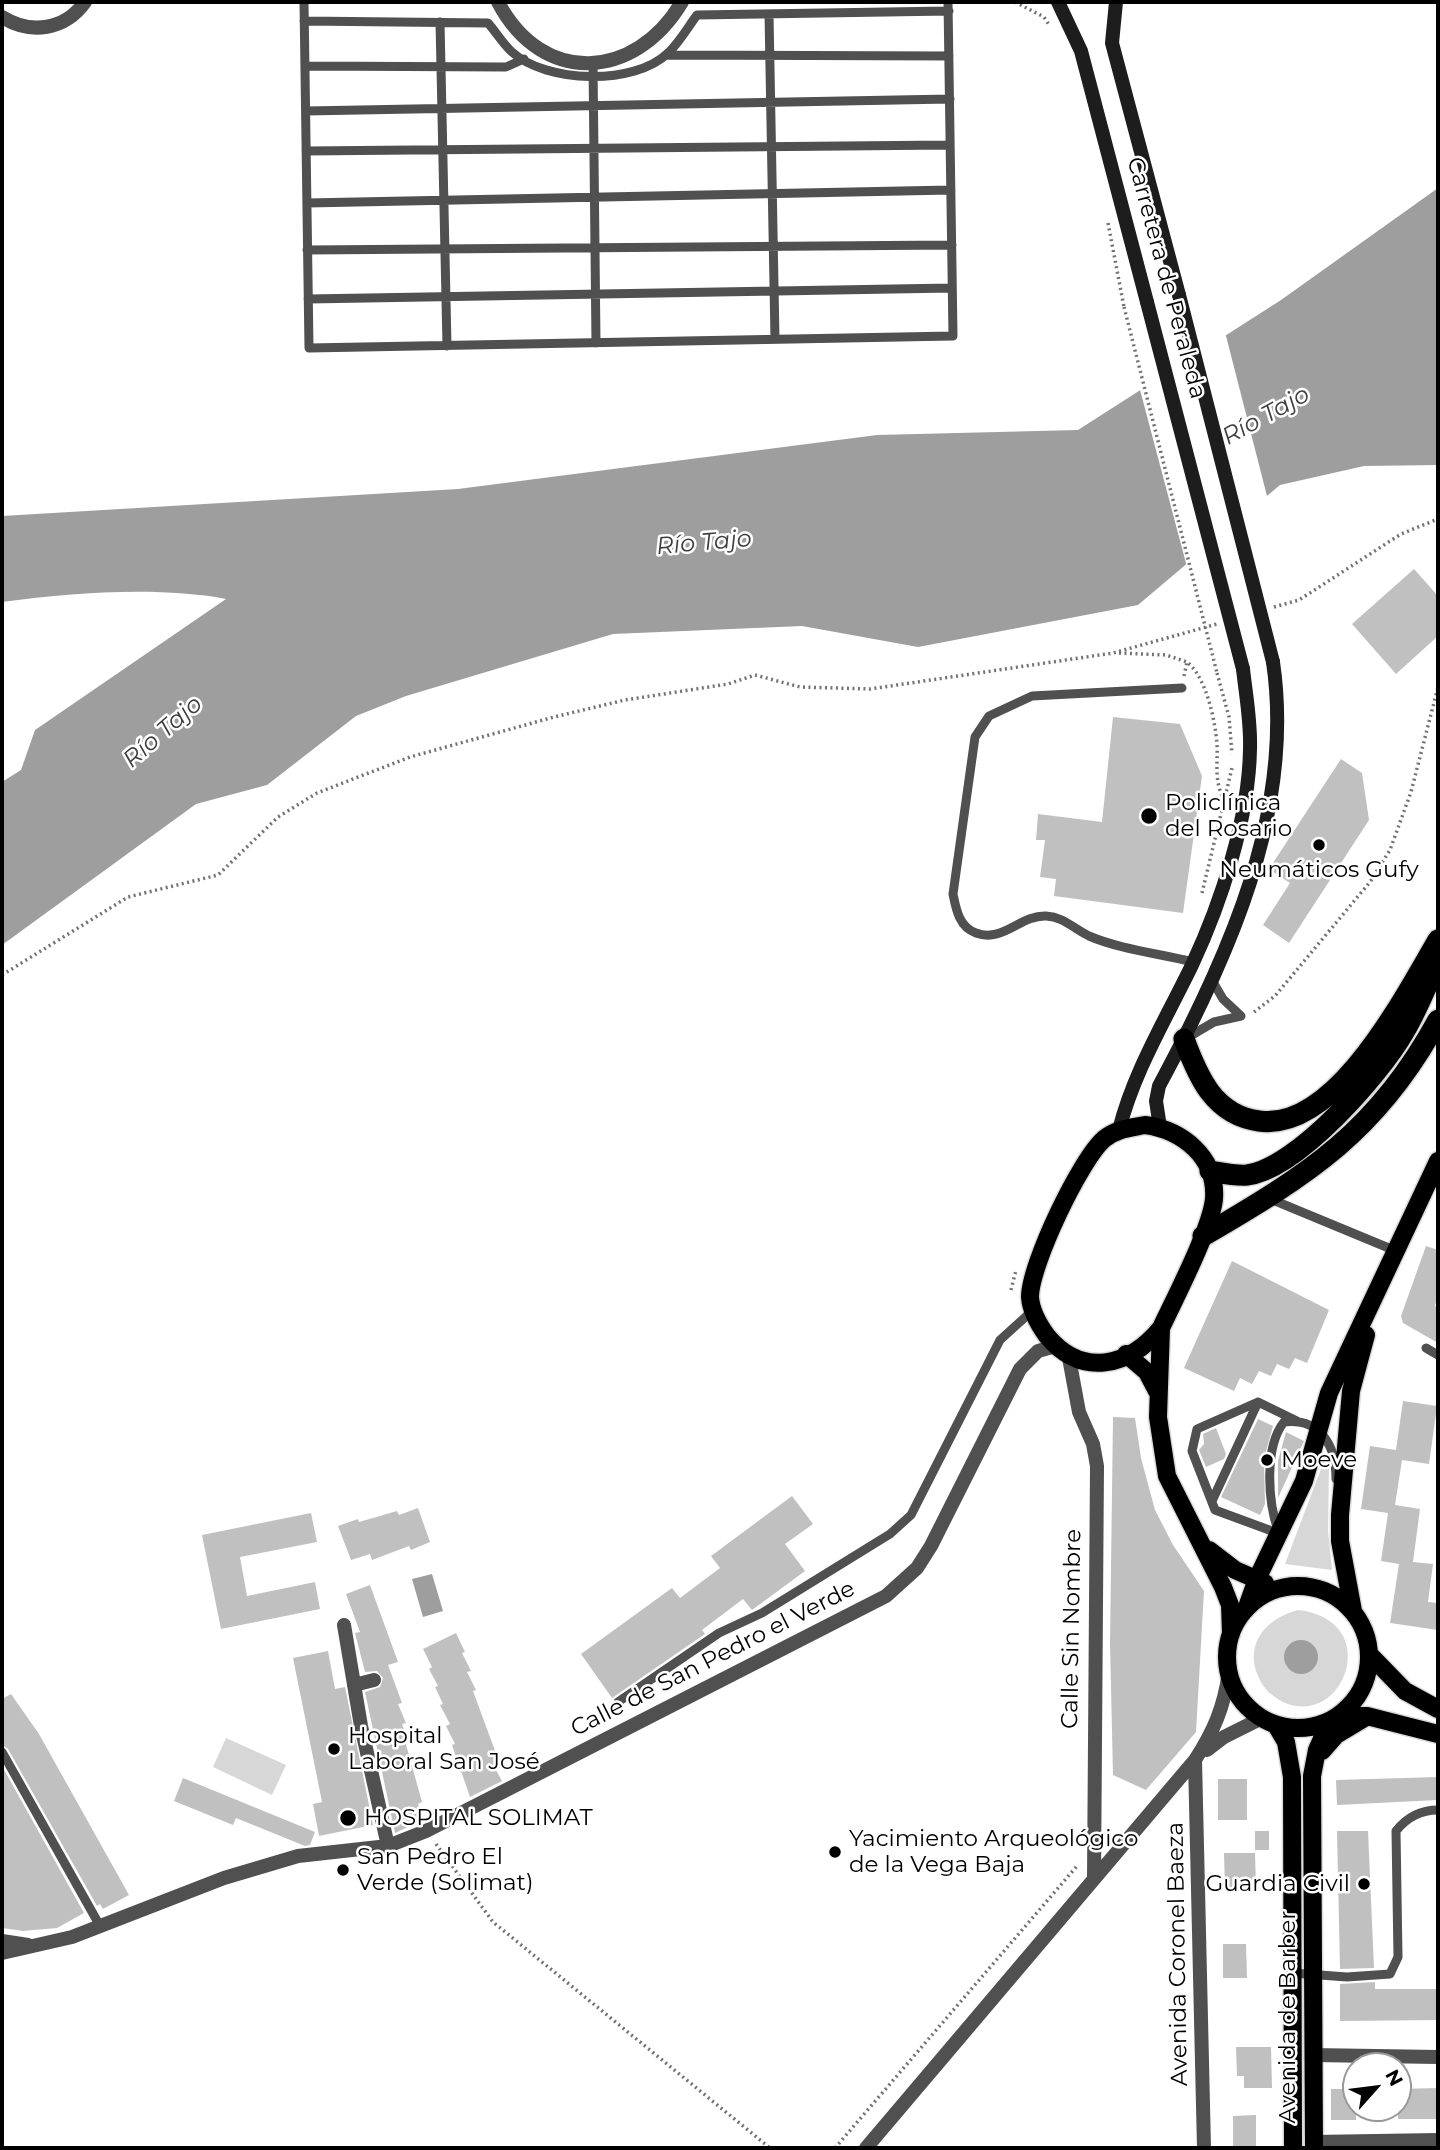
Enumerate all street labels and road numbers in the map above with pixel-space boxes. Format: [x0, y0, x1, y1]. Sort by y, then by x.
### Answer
street label: Carretera de Peraleda [1120, 154, 1212, 402]
street label: Calle Sin Nombre [1056, 1529, 1088, 1729]
street label: Calle de San Pedro el Verde [566, 1575, 860, 1743]
street label: Avenida Coronel Baeza [1162, 1822, 1194, 2086]
street label: Avenida de Barber [1274, 1910, 1302, 2124]

